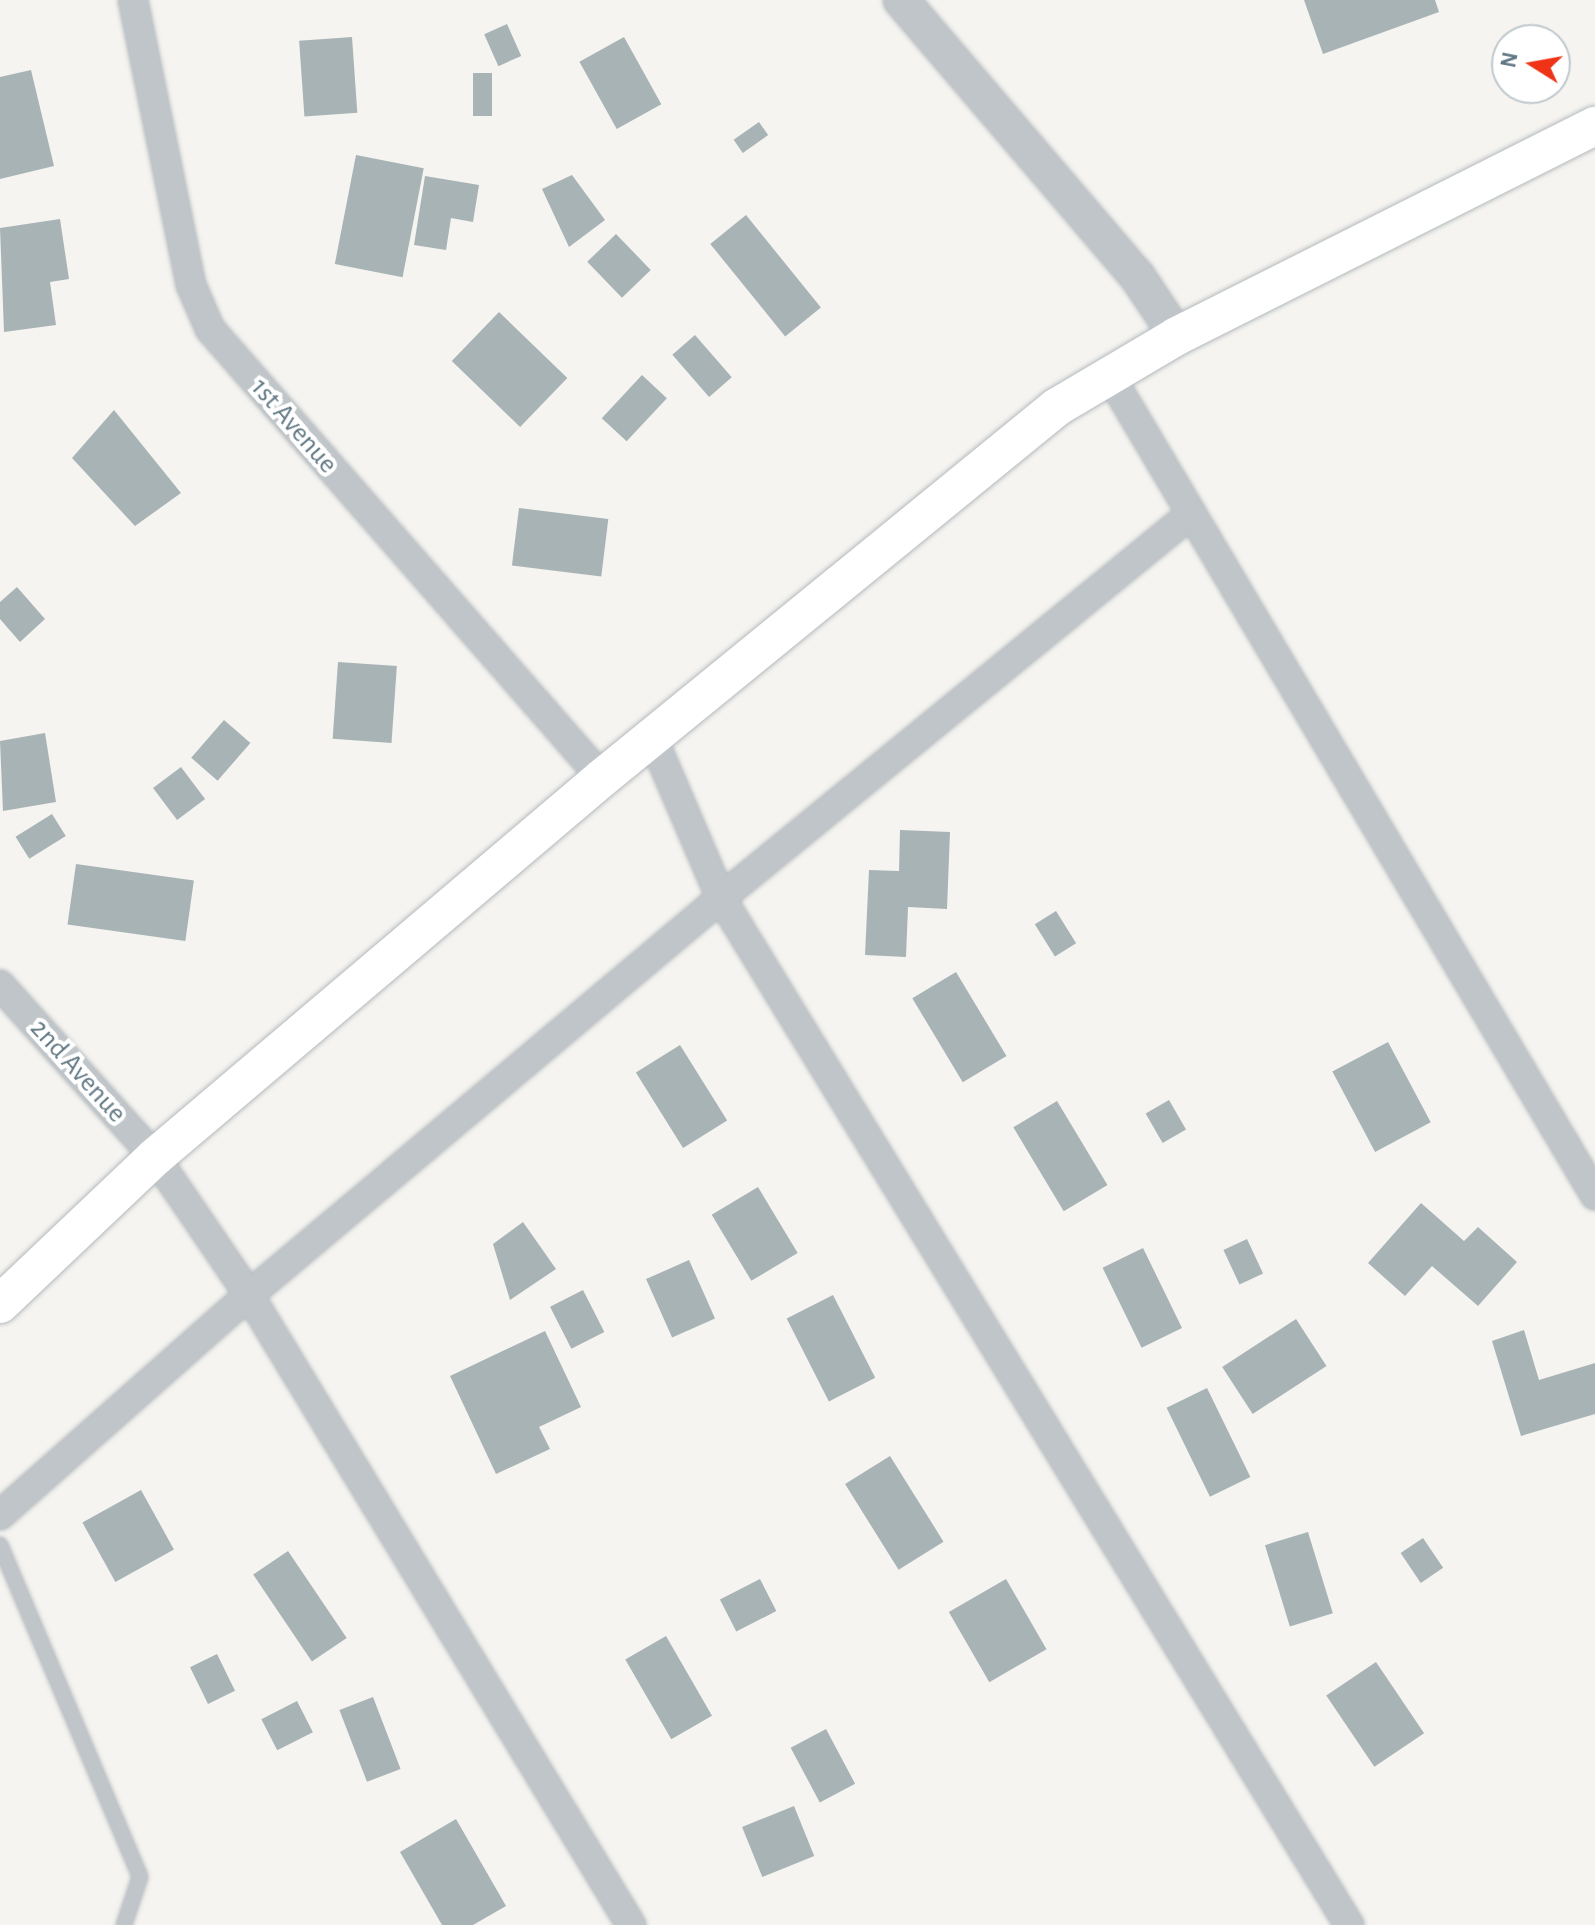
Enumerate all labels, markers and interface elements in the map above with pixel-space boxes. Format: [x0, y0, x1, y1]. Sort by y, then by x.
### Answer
north arrow [1491, 24, 1571, 104]
text: N [1497, 50, 1522, 69]
street label: 1st Avenue [244, 372, 344, 480]
street label: 2nd Avenue [23, 1012, 133, 1130]

